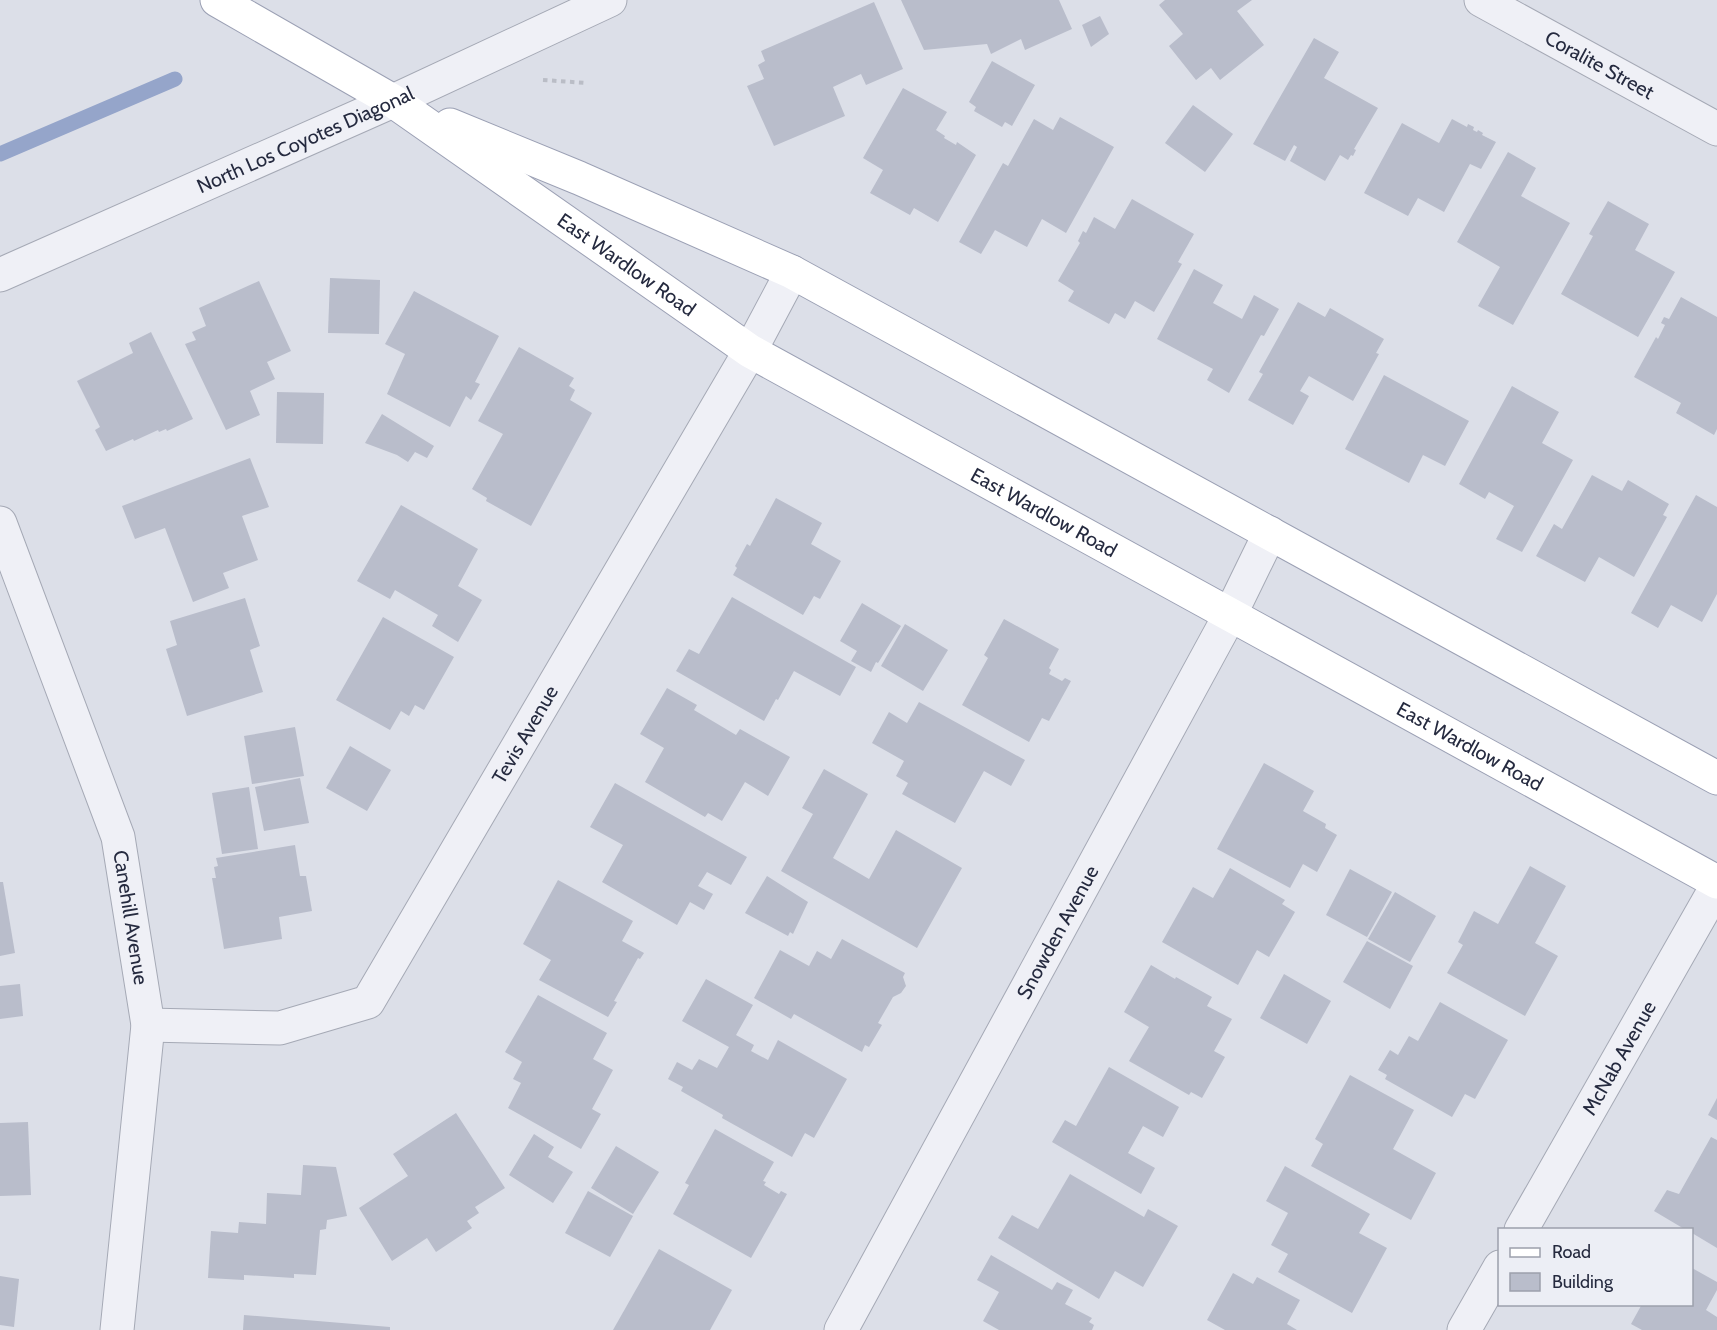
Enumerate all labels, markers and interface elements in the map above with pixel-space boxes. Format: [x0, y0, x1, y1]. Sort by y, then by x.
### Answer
street label: Coralite Street [1541, 25, 1658, 104]
street label: North Los Coyotes Diagonal [193, 81, 418, 198]
street label: East Wardlow Road [553, 208, 700, 321]
street label: East Wardlow Road [967, 463, 1121, 562]
street label: Tevis Avenue [487, 681, 563, 788]
street label: East Wardlow Road [1393, 697, 1547, 796]
street label: Canehill Avenue [108, 849, 153, 987]
street label: Snowden Avenue [1011, 861, 1104, 1003]
street label: McNab Avenue [1577, 997, 1661, 1119]
legend [1498, 1228, 1693, 1306]
text: Road [1552, 1241, 1591, 1263]
text: Building [1552, 1271, 1614, 1293]

